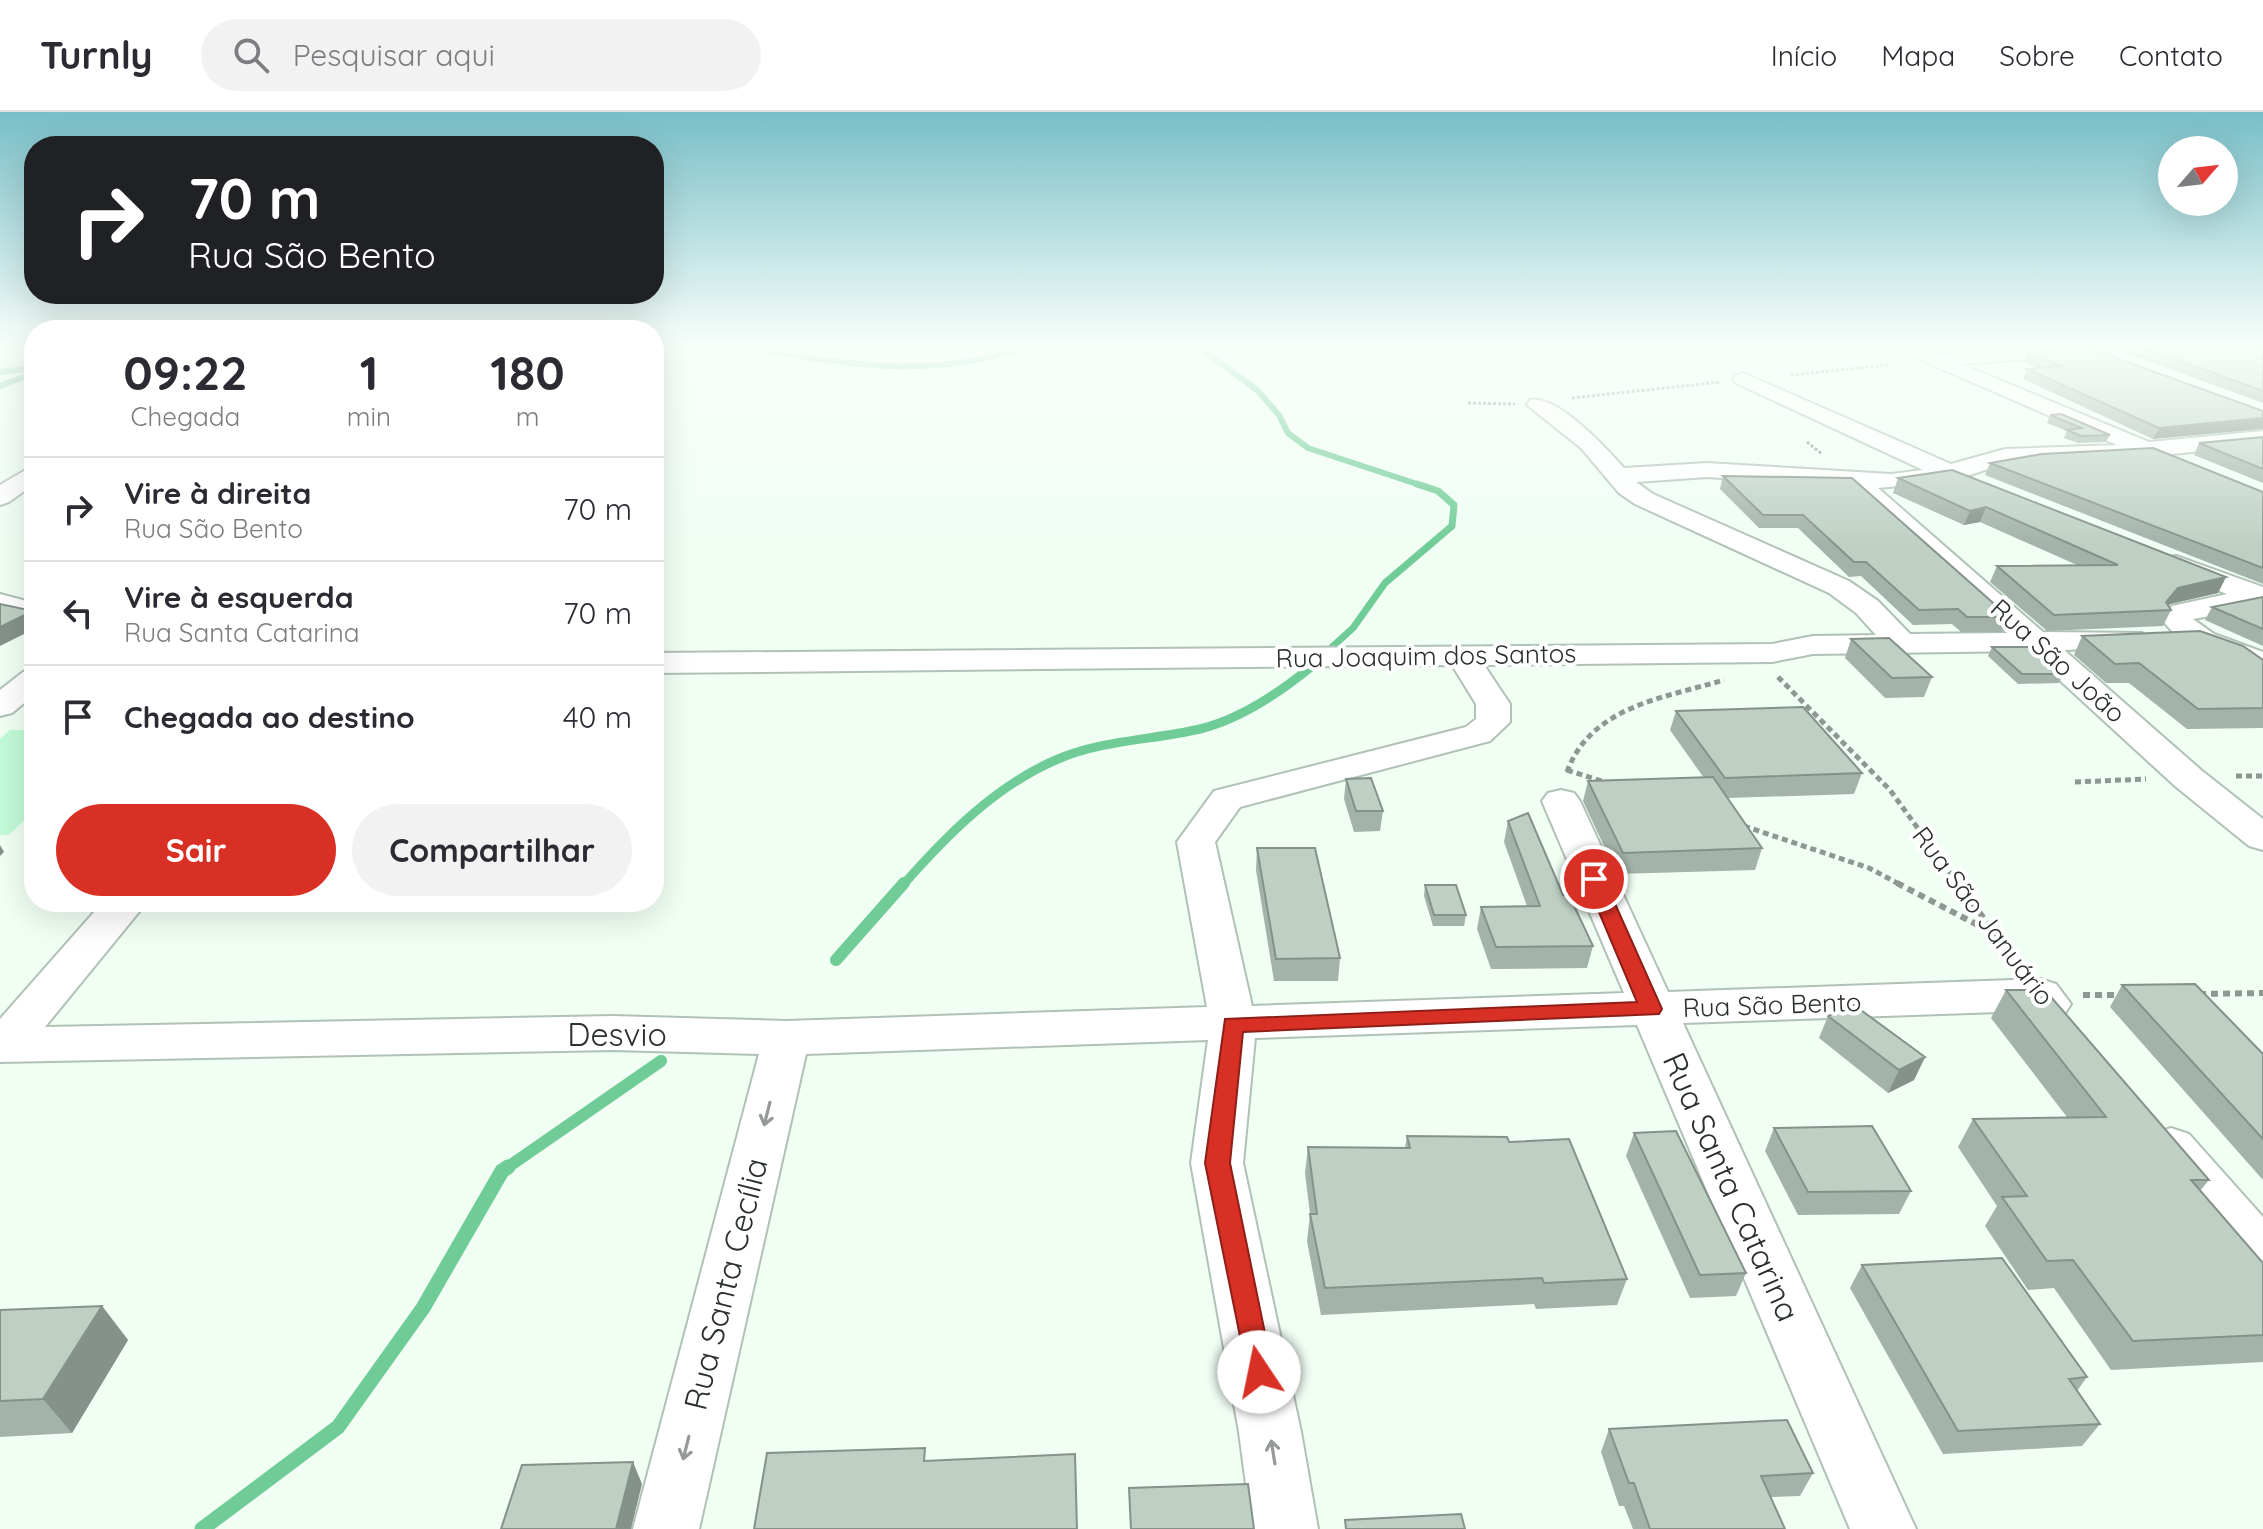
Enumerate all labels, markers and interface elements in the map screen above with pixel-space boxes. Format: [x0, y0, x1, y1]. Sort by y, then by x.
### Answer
search box [201, 19, 761, 91]
text: Turnly [40, 31, 153, 79]
icon: search [229, 33, 273, 77]
text: Pesquisar aqui [293, 36, 495, 74]
text: Início [1771, 38, 1837, 73]
text: Mapa [1881, 38, 1955, 73]
text: Sobre [1999, 38, 2075, 73]
text: Contato [2119, 38, 2223, 73]
north arrow [2158, 136, 2238, 216]
map controls [2158, 136, 2238, 216]
text: 70 m [188, 163, 320, 233]
icon: right [56, 168, 160, 272]
text: Rua São Bento [188, 232, 436, 277]
text: 09:22 [123, 342, 248, 402]
text: 1 [360, 342, 378, 402]
text: 180 [490, 342, 565, 402]
text: Chegada [131, 400, 240, 433]
text: min [347, 400, 391, 433]
text: m [516, 400, 539, 433]
text: Vire à direita [124, 474, 311, 512]
icon: right [56, 487, 100, 531]
text: 70 m [563, 490, 632, 528]
text: Rua São Bento [124, 512, 303, 545]
text: Vire à esquerda [124, 578, 353, 616]
icon: left [56, 591, 100, 635]
street label: Rua São João [1984, 591, 2133, 730]
text: 70 m [563, 594, 632, 632]
text: Rua Santa Catarina [124, 616, 360, 649]
street label: Rua Joaquim dos Santos [1275, 636, 1577, 675]
icon: arrive [56, 695, 100, 739]
text: Chegada ao destino [124, 698, 415, 736]
text: 40 m [563, 698, 632, 736]
button: Sair [56, 804, 336, 896]
button: Compartilhar [352, 804, 632, 896]
street label: Rua São Januário [1905, 820, 2061, 1012]
pin [1560, 845, 1628, 913]
icon: arrive [1572, 857, 1616, 901]
street label: Rua São Bento [1682, 985, 1862, 1024]
street label: Desvio [567, 1014, 667, 1054]
street label: Rua Santa Catarina [1655, 1046, 1809, 1327]
one-way arrow [759, 1101, 774, 1127]
street label: Rua Santa Cecília [674, 1154, 776, 1414]
position arrow [1217, 1330, 1301, 1414]
one-way arrow [678, 1435, 693, 1461]
one-way arrow [1265, 1440, 1280, 1465]

